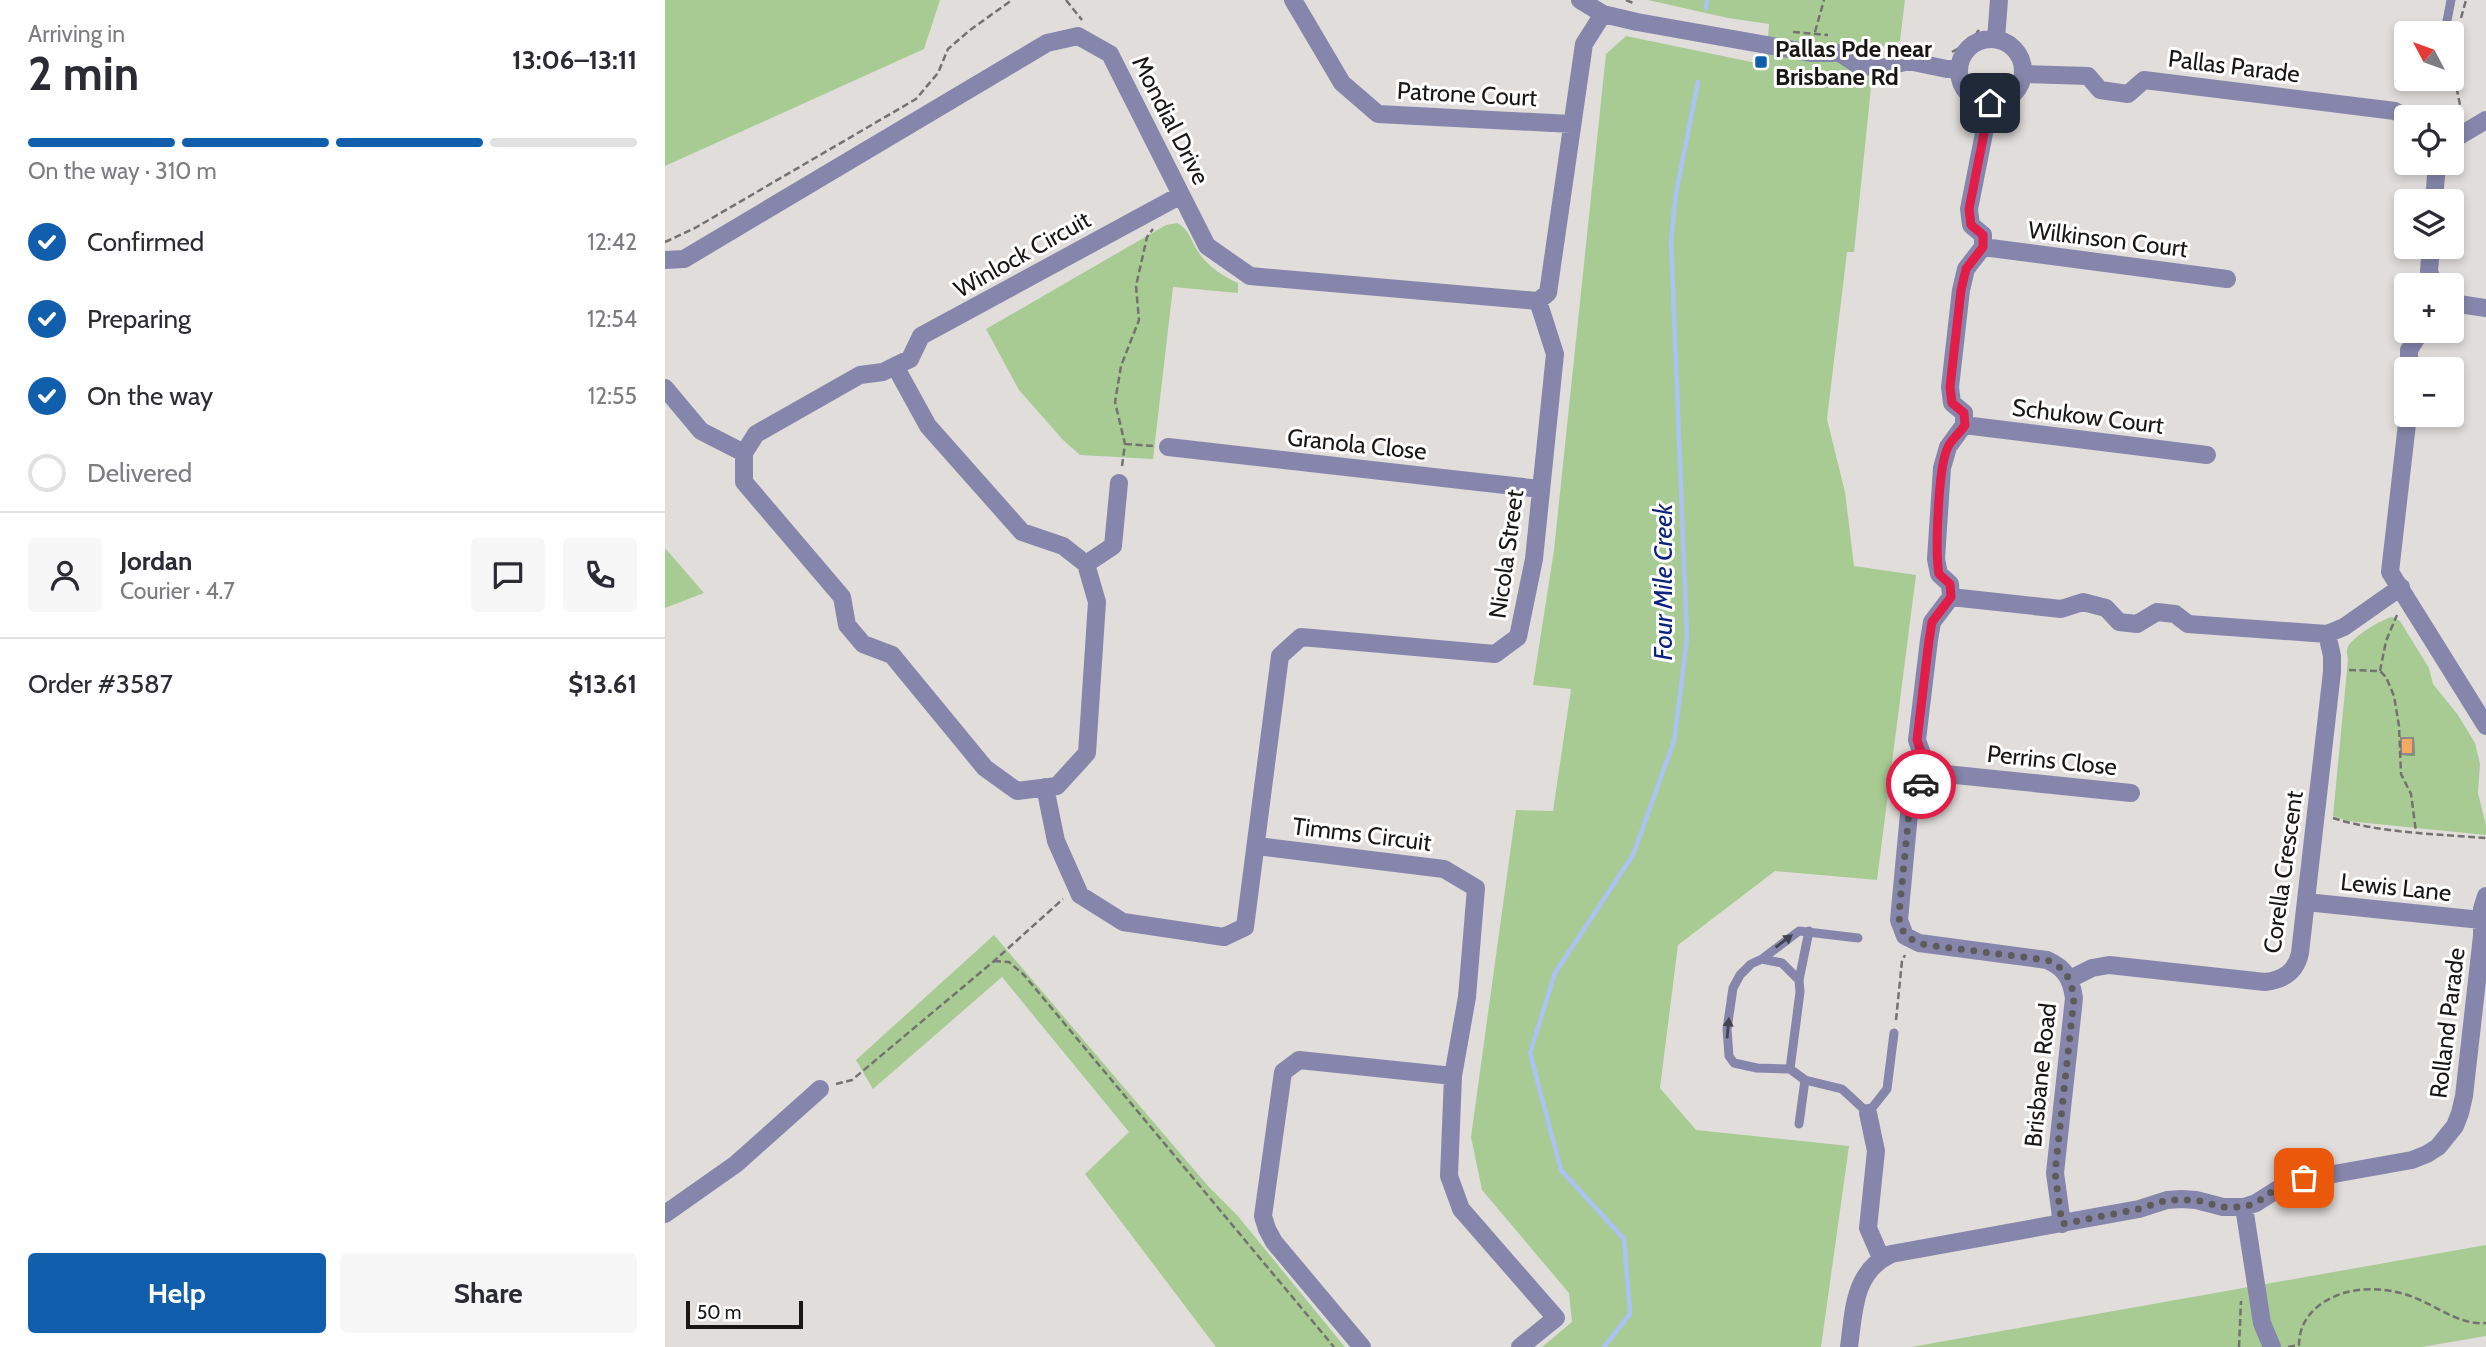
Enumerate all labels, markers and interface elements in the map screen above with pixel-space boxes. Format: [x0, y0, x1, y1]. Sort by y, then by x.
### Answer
text: Arriving in [28, 20, 125, 48]
north arrow [2394, 21, 2464, 91]
map controls [2394, 21, 2464, 427]
place label: Pallas Pde near Brisbane Rd [1775, 34, 1932, 91]
text: 13:06–13:11 [512, 44, 637, 76]
street label: Pallas Parade [2166, 44, 2302, 88]
text: 2 min [28, 46, 139, 102]
street label: Mondial Drive [1126, 51, 1216, 189]
marker: Pallas Pde near Brisbane Rd [1753, 54, 1769, 70]
pin [1960, 73, 2020, 133]
street label: Patrone Court [1396, 76, 1538, 112]
icon: home [1971, 84, 2009, 122]
button: locate [2394, 105, 2464, 175]
text: On the way · 310 m [28, 157, 217, 185]
button: layers [2394, 189, 2464, 259]
street label: Winlock Circuit [949, 205, 1095, 303]
street label: Wilkinson Court [2027, 215, 2189, 263]
icon: check [28, 223, 66, 261]
text: Confirmed [87, 226, 204, 258]
text: 12:42 [587, 228, 637, 256]
button: + [2394, 273, 2464, 343]
icon: check [28, 300, 66, 338]
text: Preparing [87, 303, 191, 335]
text: 12:54 [587, 305, 637, 333]
button: − [2394, 357, 2464, 427]
icon: check [28, 377, 66, 415]
text: On the way [87, 380, 213, 412]
text: 12:55 [588, 382, 637, 410]
street label: Schukow Court [2011, 392, 2165, 440]
street label: Granola Close [1286, 422, 1428, 466]
text: Delivered [87, 457, 192, 489]
street label: Nicola Street [1483, 488, 1529, 620]
water label: Four Mile Creek [1647, 503, 1679, 660]
button: person [28, 538, 102, 612]
button: chat [471, 538, 545, 612]
button: phone [563, 538, 637, 612]
text: Jordan [120, 545, 192, 577]
text: Courier · 4.7 [120, 577, 235, 605]
text: Order #3587 [28, 668, 173, 700]
text: $13.61 [568, 668, 637, 700]
street label: Perrins Close [1986, 739, 2118, 781]
courier [1886, 749, 1956, 819]
icon: car [1902, 765, 1940, 803]
street label: Corella Crescent [2257, 789, 2309, 955]
street label: Timms Circuit [1291, 811, 1433, 857]
street label: Lewis Lane [2339, 867, 2453, 907]
one-way arrow [1775, 935, 1793, 949]
street label: Rolland Parade [2423, 946, 2471, 1100]
street label: Brisbane Road [2018, 1001, 2062, 1149]
one-way arrow [1723, 1017, 1734, 1039]
pin [2274, 1148, 2334, 1208]
icon: bag [2285, 1159, 2323, 1197]
button: Help [28, 1253, 326, 1333]
button: Share [340, 1253, 637, 1333]
scale bar [686, 1298, 803, 1330]
text: 50 m [697, 1301, 741, 1324]

